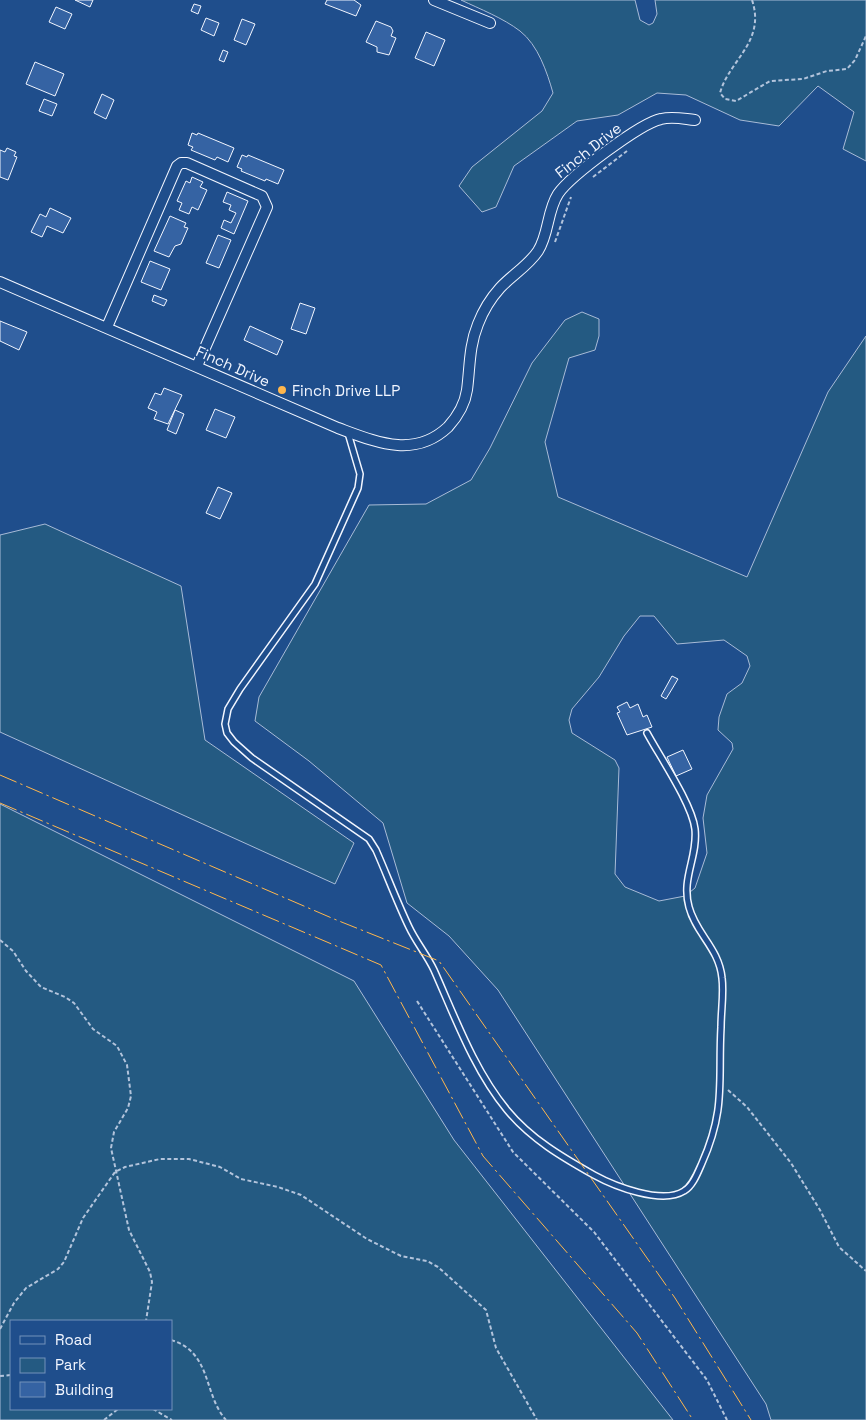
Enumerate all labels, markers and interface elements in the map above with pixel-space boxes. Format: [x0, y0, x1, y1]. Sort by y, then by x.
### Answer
street label: Finch Drive [551, 118, 625, 182]
street label: Finch Drive [193, 341, 273, 391]
place label: Finch Drive LLP [292, 381, 400, 400]
marker: Finch Drive LLP [276, 384, 288, 396]
legend [10, 1320, 172, 1410]
text: Road [55, 1330, 92, 1349]
text: Park [55, 1355, 86, 1374]
text: Building [55, 1380, 114, 1399]

